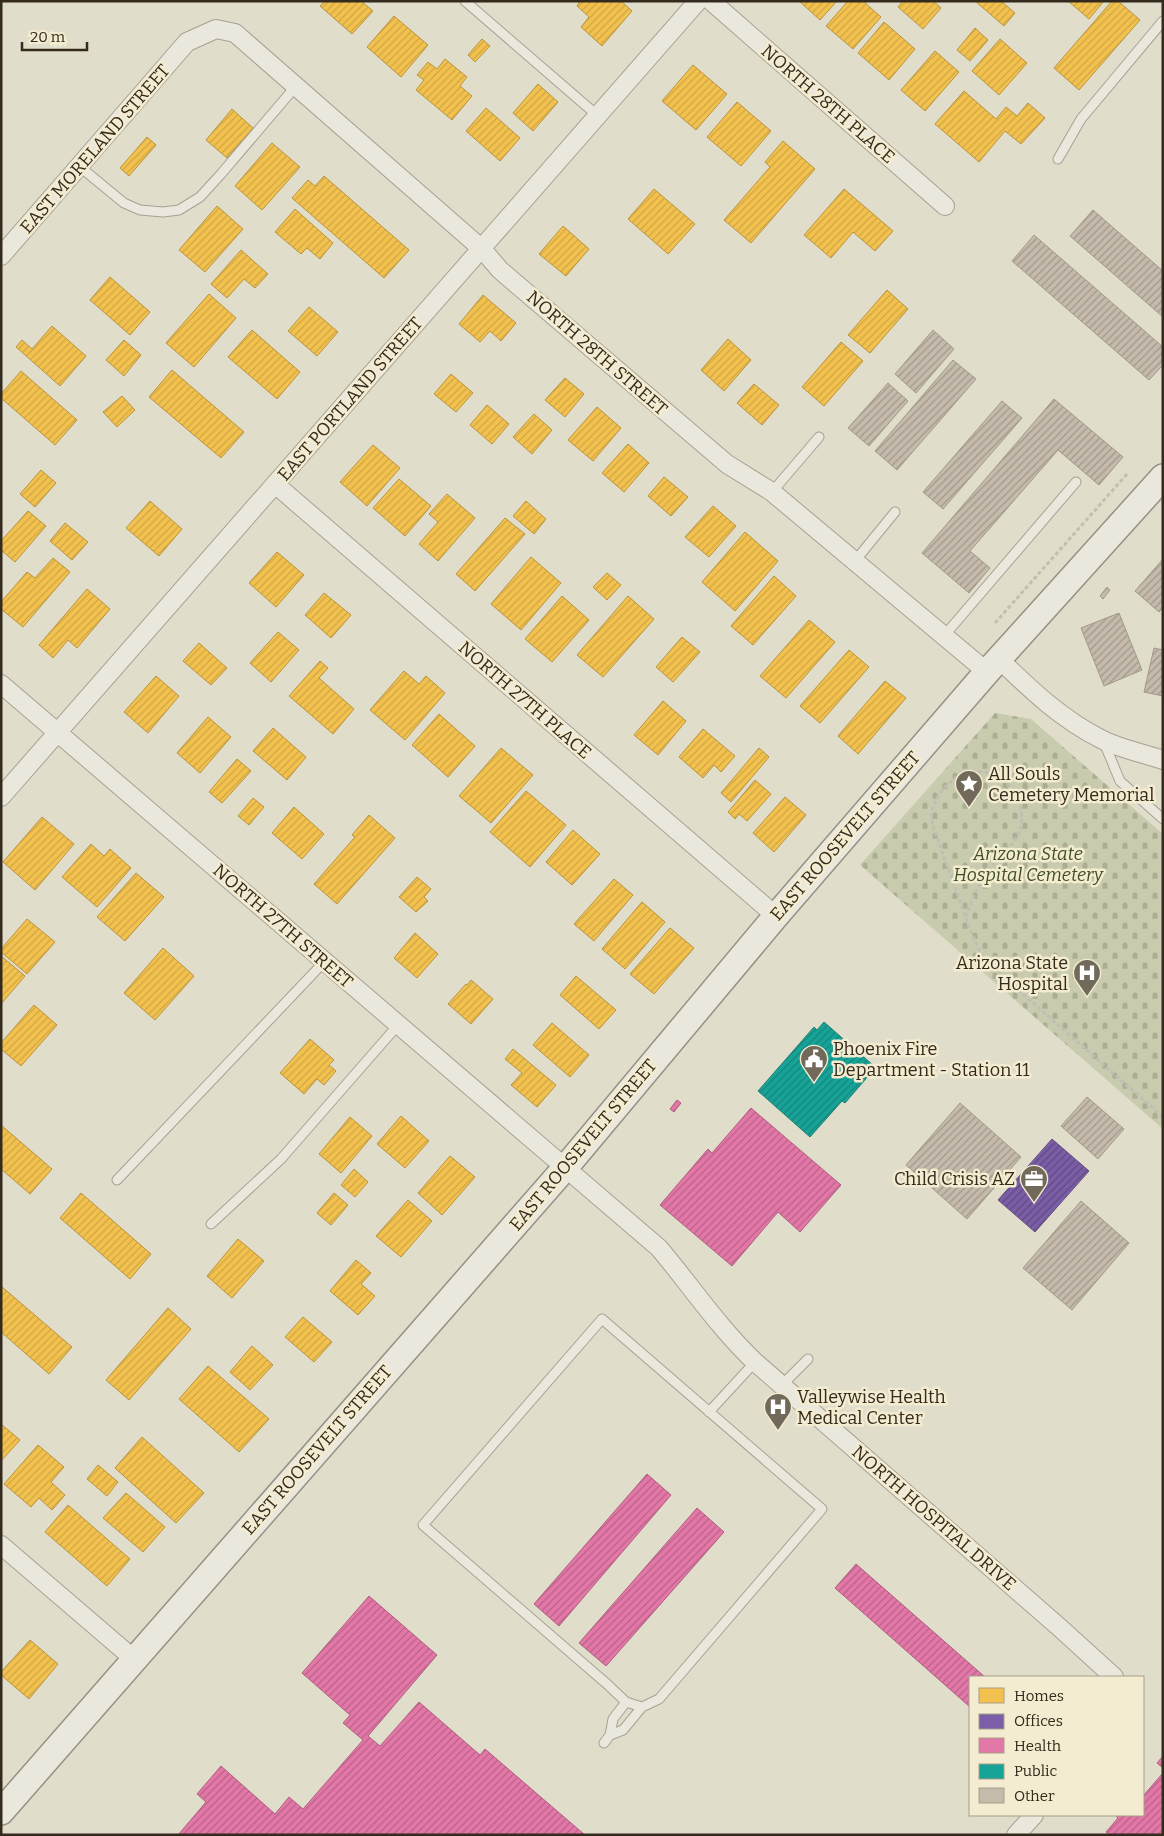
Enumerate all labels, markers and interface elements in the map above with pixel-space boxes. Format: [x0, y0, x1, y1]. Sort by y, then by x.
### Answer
scale bar [22, 20, 88, 52]
text: 20 m [30, 28, 66, 46]
street label: NORTH 28TH PLACE [757, 40, 899, 168]
street label: EAST MORELAND STREET [16, 60, 175, 238]
street label: NORTH 28TH STREET [522, 286, 672, 420]
street label: EAST PORTLAND STREET [273, 312, 427, 485]
street label: NORTH 27TH PLACE [454, 636, 596, 764]
street label: EAST ROOSEVELT STREET [765, 746, 925, 925]
place label: All Souls Cemetery Memorial [988, 763, 1154, 806]
place icon: All Souls Cemetery Memorial [954, 769, 984, 808]
park label: Arizona State Hospital Cemetery [953, 843, 1104, 886]
street label: NORTH 27TH STREET [209, 859, 358, 993]
place label: Arizona State Hospital [956, 952, 1068, 995]
hospital icon: Arizona State Hospital [1072, 958, 1102, 997]
place label: Phoenix Fire Department - Station 11 [833, 1038, 1030, 1081]
public building icon: Phoenix Fire Department - Station 11 [799, 1044, 829, 1083]
street label: EAST ROOSEVELT STREET [505, 1054, 662, 1235]
office icon: Child Crisis AZ [1019, 1164, 1049, 1203]
place label: Child Crisis AZ [894, 1168, 1015, 1190]
street label: EAST ROOSEVELT STREET [237, 1360, 397, 1539]
place label: Valleywise Health Medical Center [797, 1386, 946, 1429]
hospital icon: Valleywise Health Medical Center [763, 1392, 793, 1431]
street label: NORTH HOSPITAL DRIVE [847, 1441, 1021, 1595]
legend [969, 1676, 1144, 1816]
text: Homes [1014, 1687, 1064, 1705]
text: Offices [1014, 1712, 1063, 1730]
text: Health [1014, 1737, 1062, 1755]
text: Public [1014, 1762, 1058, 1780]
text: Other [1014, 1787, 1055, 1805]

